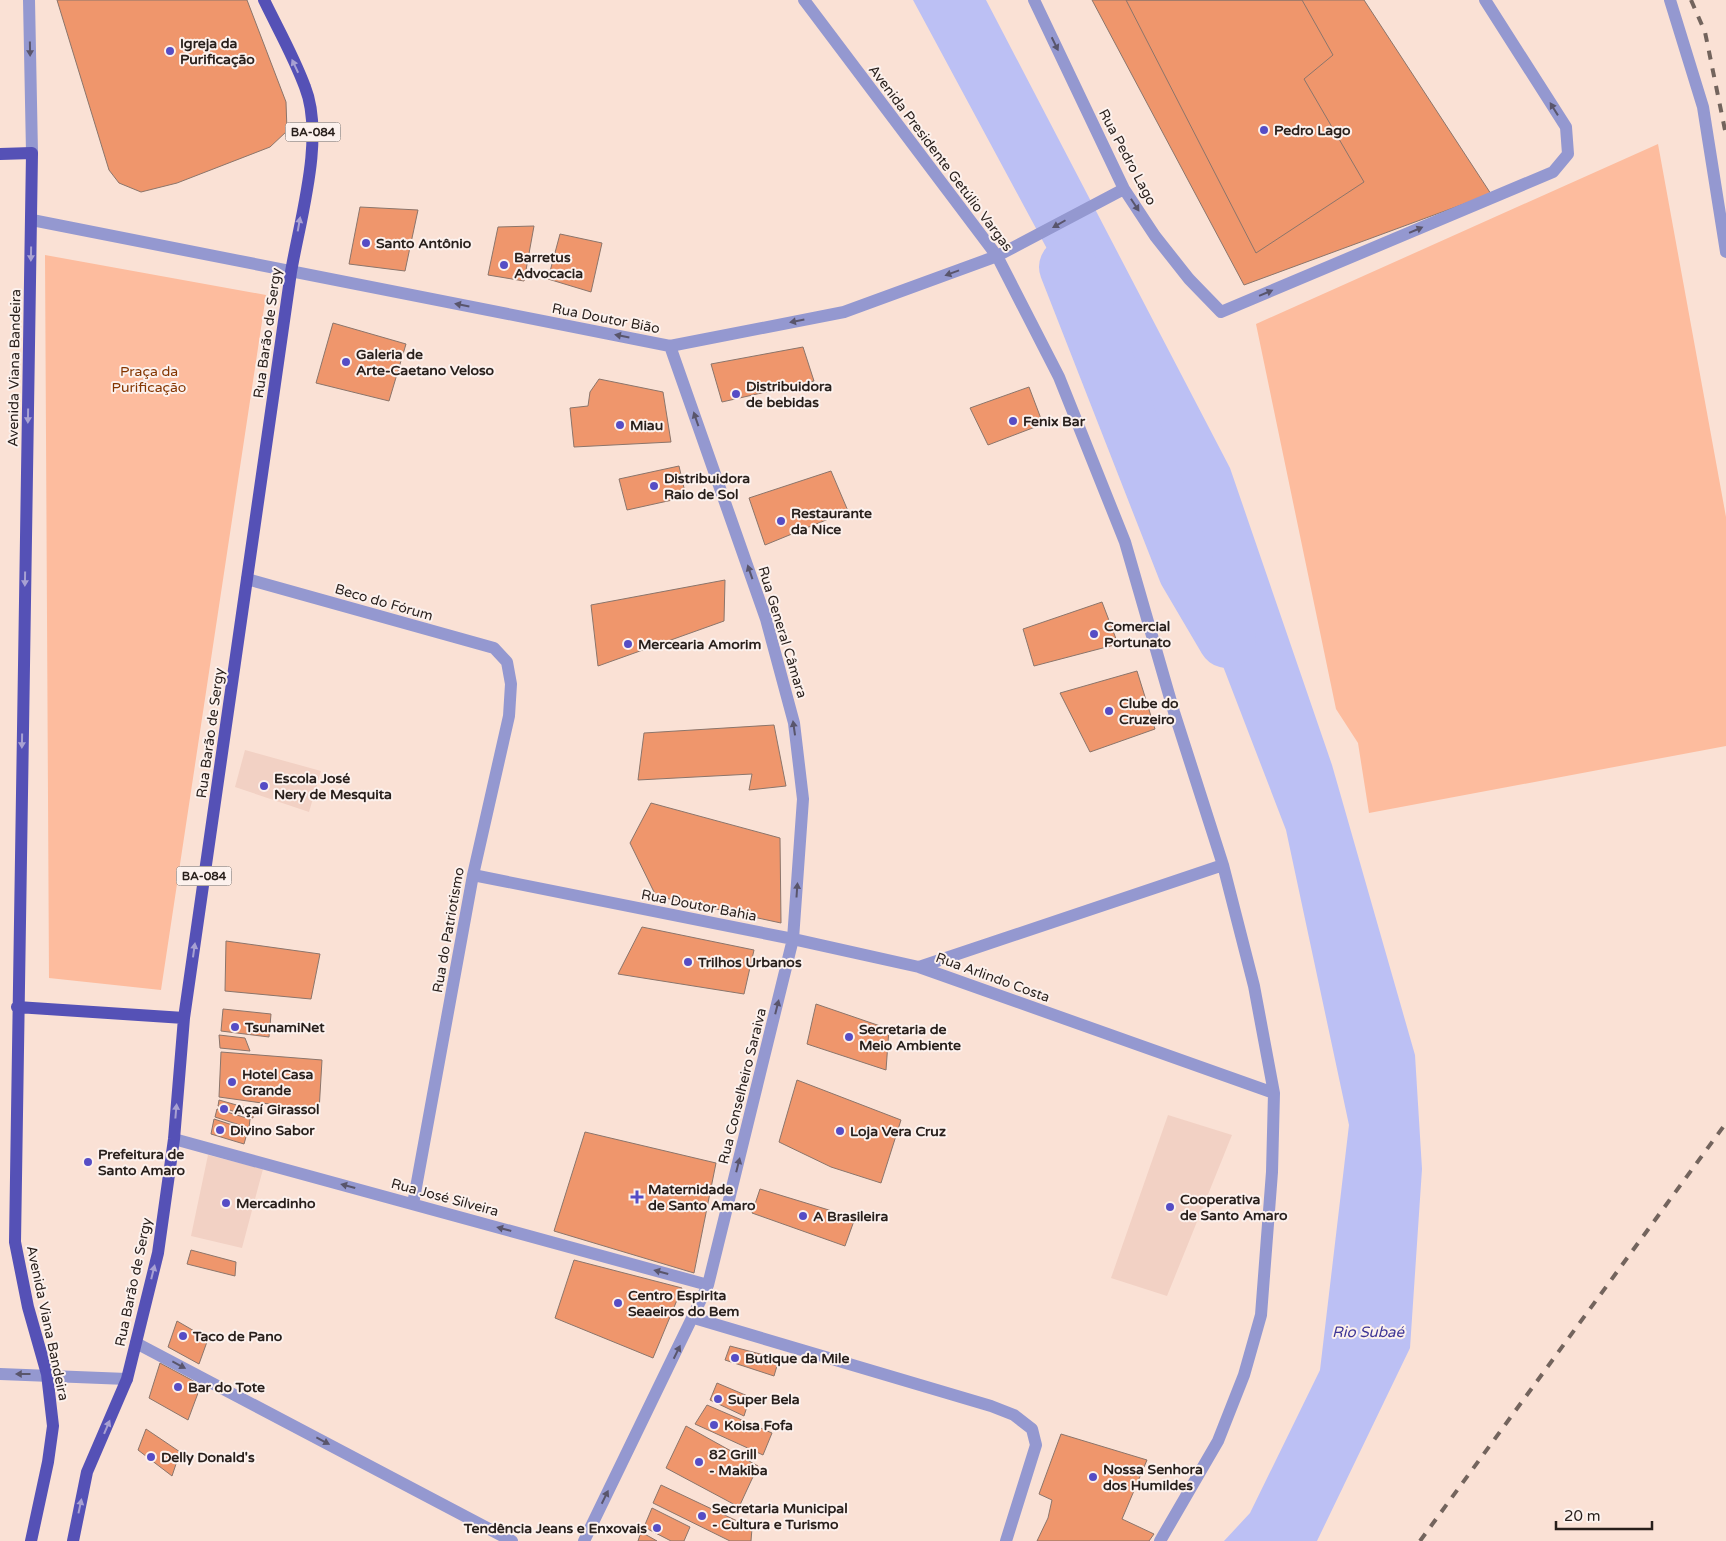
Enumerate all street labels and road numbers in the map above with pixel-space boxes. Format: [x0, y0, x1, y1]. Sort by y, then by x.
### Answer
street label: Avenida Presidente Getúlio Vargas [865, 62, 1016, 255]
street label: Rua Pedro Lago [1095, 106, 1160, 208]
road number: BA-084 [286, 122, 340, 142]
street label: Rua Barão de Sergy [250, 266, 285, 399]
street label: Avenida Viana Bandeira [5, 289, 24, 447]
street label: Rua Doutor Bião [551, 300, 661, 337]
street label: Rua General Câmara [754, 564, 811, 700]
street label: Beco do Fórum [333, 580, 435, 625]
street label: Rua Barão de Sergy [193, 666, 228, 799]
road number: BA-084 [176, 866, 232, 886]
street label: Rua do Patriotismo [429, 866, 468, 994]
street label: Rua Doutor Bahia [640, 886, 758, 925]
street label: Rua Arlindo Costa [933, 949, 1052, 1006]
street label: Rua Conselheiro Saraiva [715, 1006, 770, 1166]
street label: Rua José Silveira [389, 1175, 501, 1220]
street label: Rua Barão de Sergy [112, 1216, 156, 1348]
street label: Avenida Viana Bandeira [23, 1244, 72, 1402]

